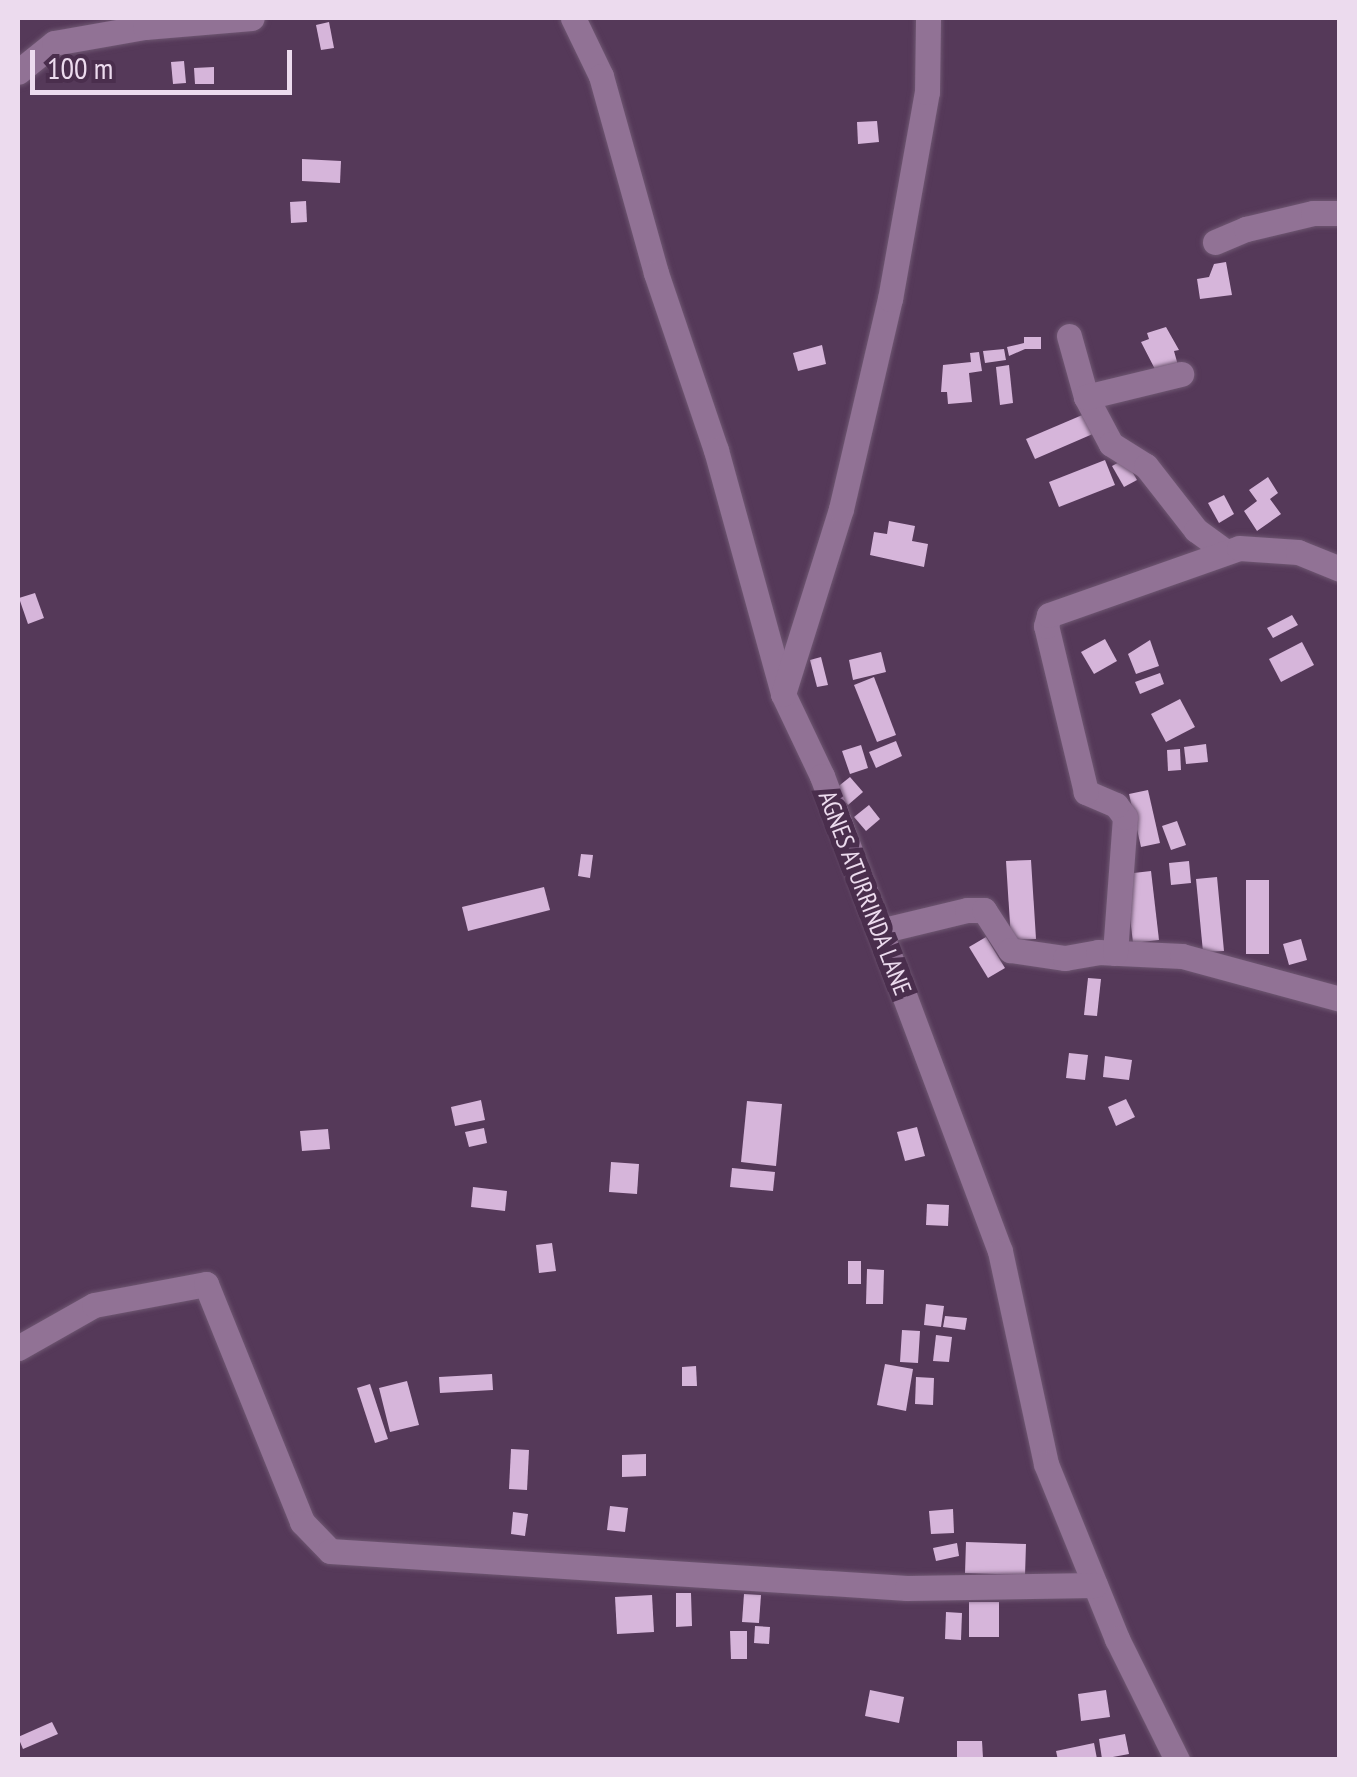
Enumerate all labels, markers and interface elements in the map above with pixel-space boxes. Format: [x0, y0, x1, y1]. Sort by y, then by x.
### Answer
scale bar [35, 30, 298, 92]
text: 100 m [47, 48, 113, 87]
street label: AGNES ATURRINDA LANE [812, 786, 918, 1000]

